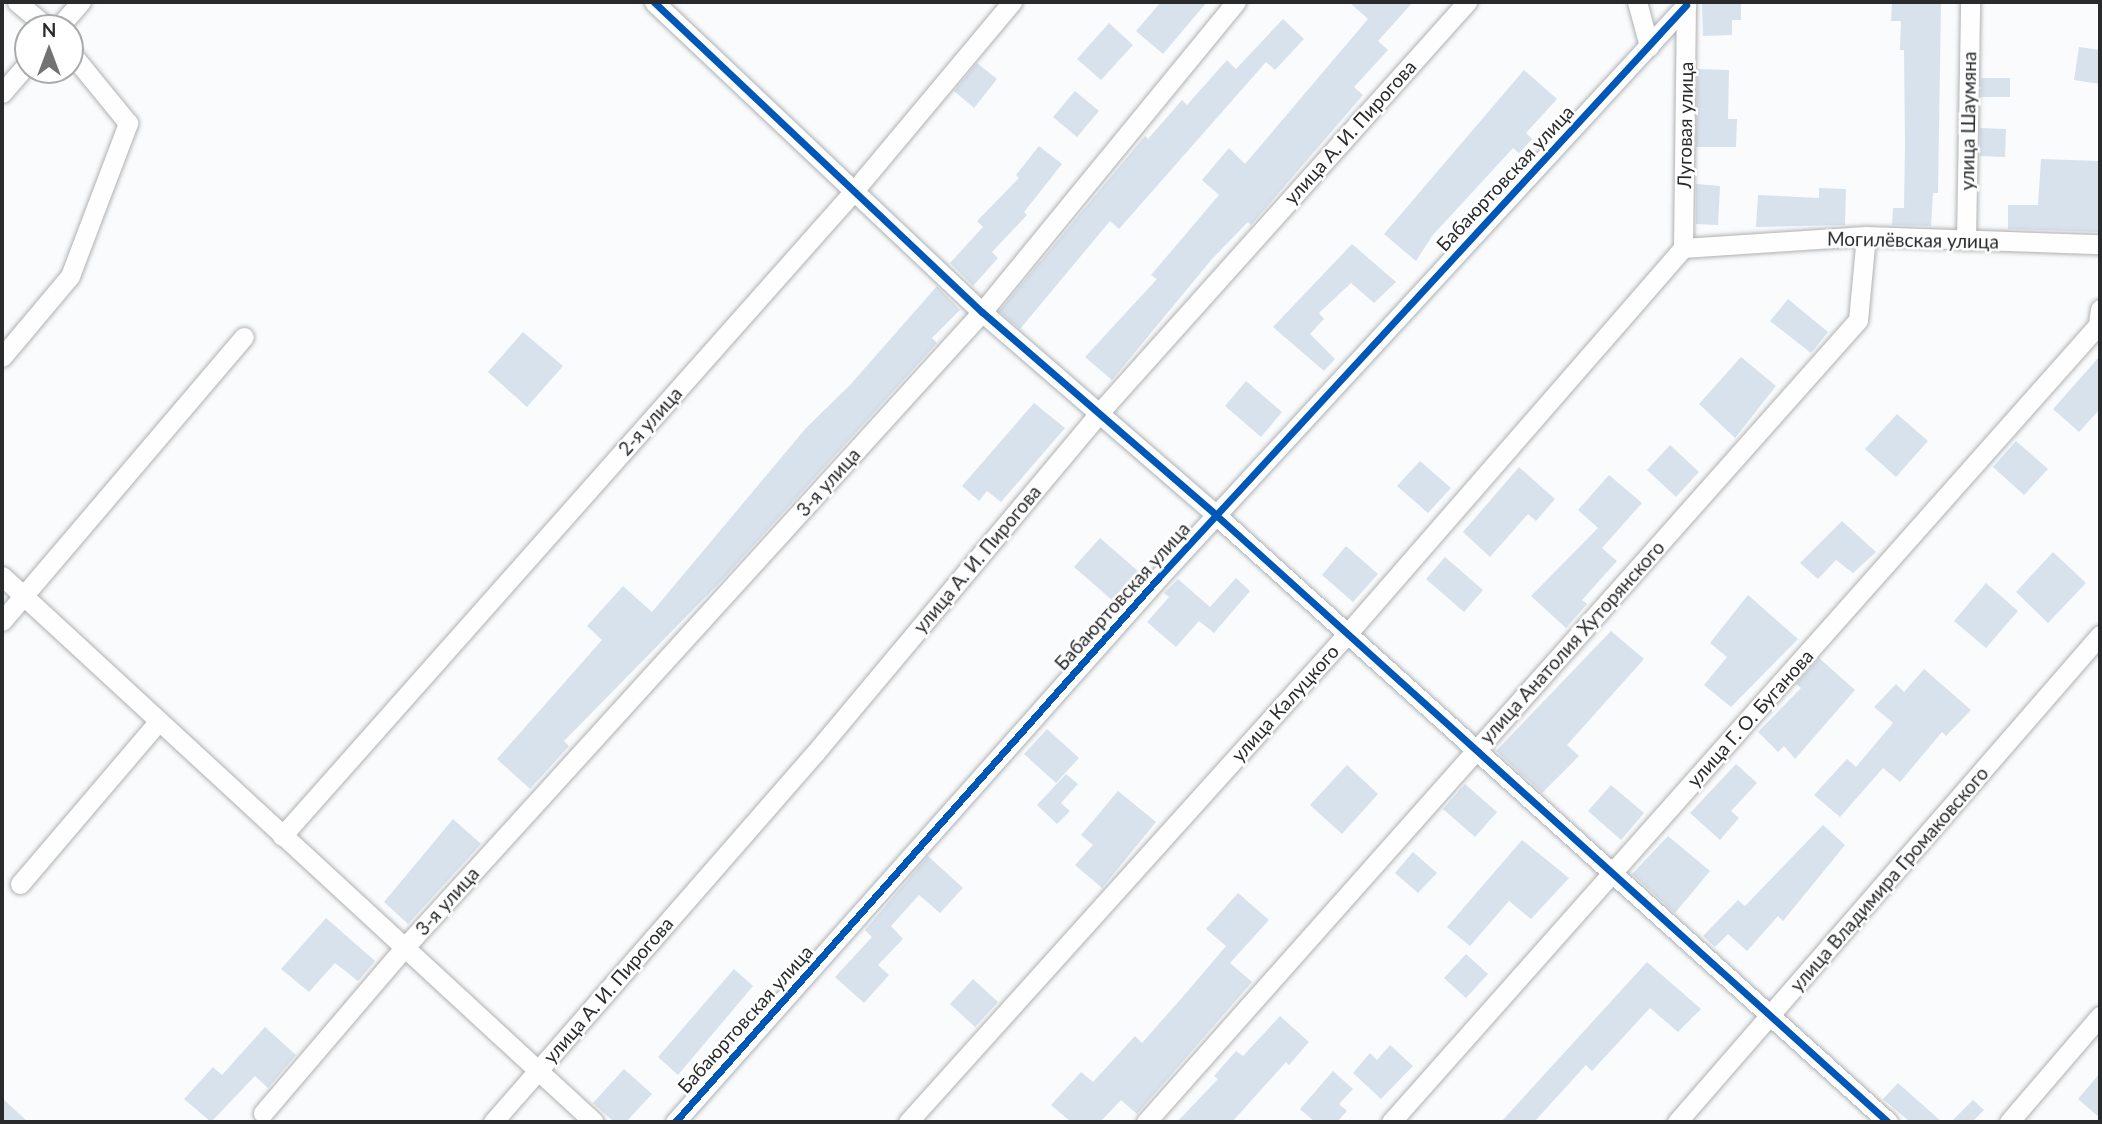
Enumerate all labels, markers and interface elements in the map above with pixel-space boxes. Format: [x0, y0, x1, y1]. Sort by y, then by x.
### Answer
north arrow [14, 14, 84, 84]
text: N [42, 18, 56, 41]
street label: улица Шаумяна [1955, 51, 1981, 191]
street label: улица А. И. Пирогова [1279, 55, 1421, 209]
street label: Луговая улица [1672, 62, 1698, 188]
street label: Бабаюртовская улица [1432, 100, 1578, 256]
street label: Могилёвская улица [1827, 227, 1999, 253]
street label: 2-я улица [613, 382, 687, 460]
street label: 3-я улица [791, 443, 865, 521]
street label: улица А. И. Пирогова [908, 480, 1046, 638]
street label: Бабаюртовская улица [1050, 517, 1194, 675]
street label: улица Анатолия Хуторянского [1475, 536, 1669, 748]
street label: улица Калуцкого [1226, 640, 1344, 766]
street label: улица Г. О. Буганова [1682, 645, 1818, 791]
street label: улица Владимира Громаковского [1785, 762, 1993, 996]
street label: 3-я улица [410, 862, 484, 940]
street label: улица А. И. Пирогова [538, 912, 678, 1068]
street label: Бабаюртовская улица [673, 940, 817, 1098]

